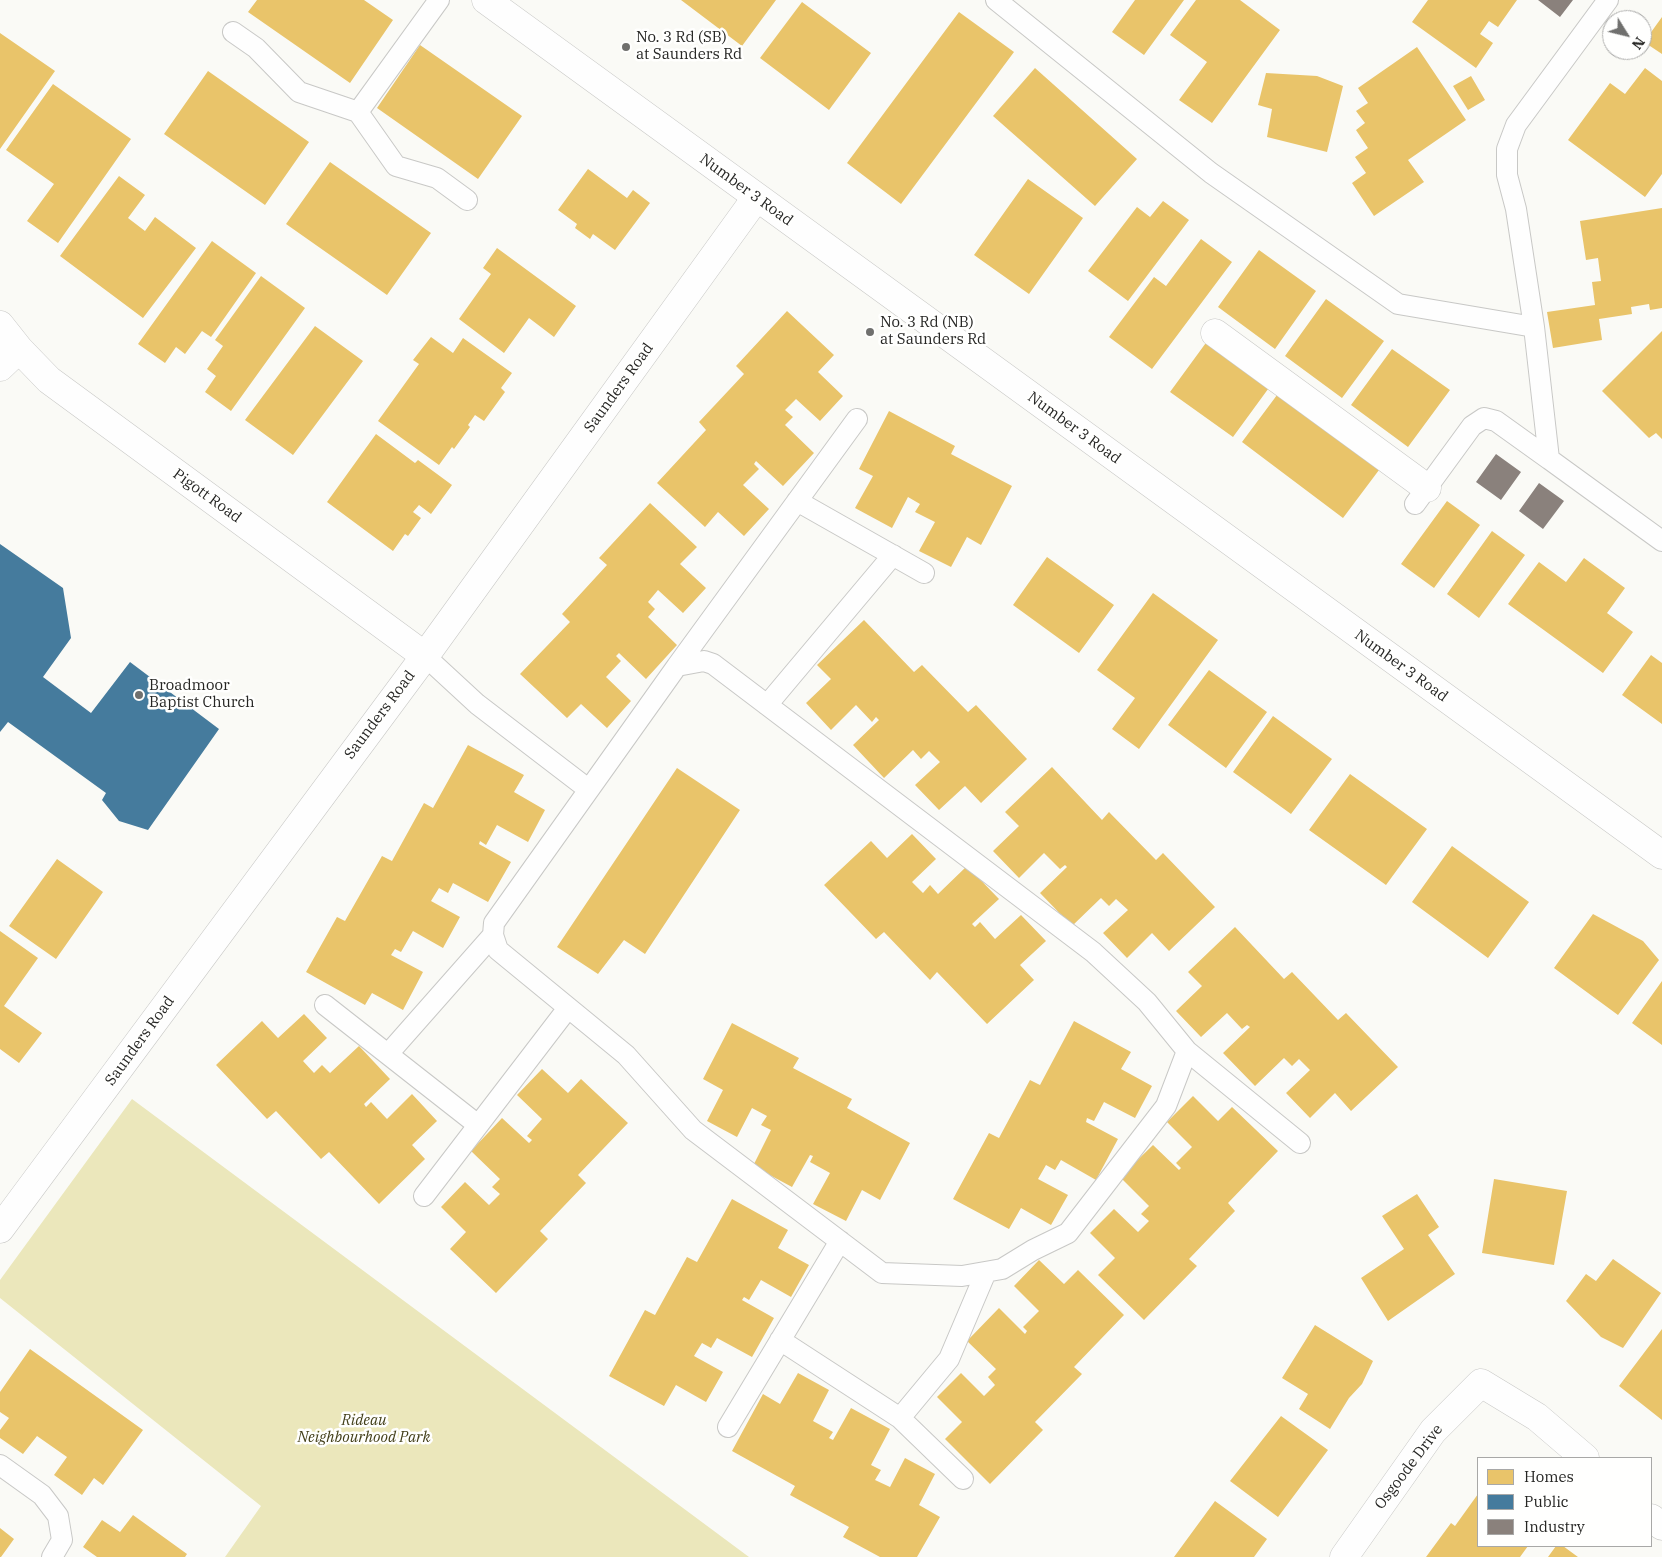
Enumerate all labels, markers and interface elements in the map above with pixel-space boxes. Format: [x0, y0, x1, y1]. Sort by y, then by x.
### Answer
north arrow [1602, 10, 1652, 60]
place label: No. 3 Rd (SB) at Saunders Rd [636, 29, 742, 64]
text: N [1628, 33, 1649, 53]
marker: No. 3 Rd (SB) at Saunders Rd [620, 41, 632, 53]
street label: Number 3 Road [696, 150, 796, 230]
place label: No. 3 Rd (NB) at Saunders Rd [880, 314, 986, 349]
marker: No. 3 Rd (NB) at Saunders Rd [864, 326, 876, 338]
street label: Saunders Road [581, 340, 657, 436]
street label: Number 3 Road [1024, 388, 1124, 468]
street label: Pigott Road [169, 465, 245, 527]
street label: Number 3 Road [1351, 626, 1451, 706]
street label: Saunders Road [341, 667, 419, 763]
place label: Broadmoor Baptist Church [149, 677, 255, 712]
marker: Broadmoor Baptist Church [133, 689, 145, 701]
street label: Saunders Road [102, 993, 178, 1089]
park label: Rideau Neighbourhood Park [297, 1412, 431, 1447]
street label: Osgoode Drive [1371, 1421, 1447, 1513]
legend [1477, 1457, 1652, 1547]
text: Homes [1524, 1467, 1574, 1486]
text: Public [1524, 1492, 1569, 1511]
text: Industry [1524, 1517, 1585, 1536]

